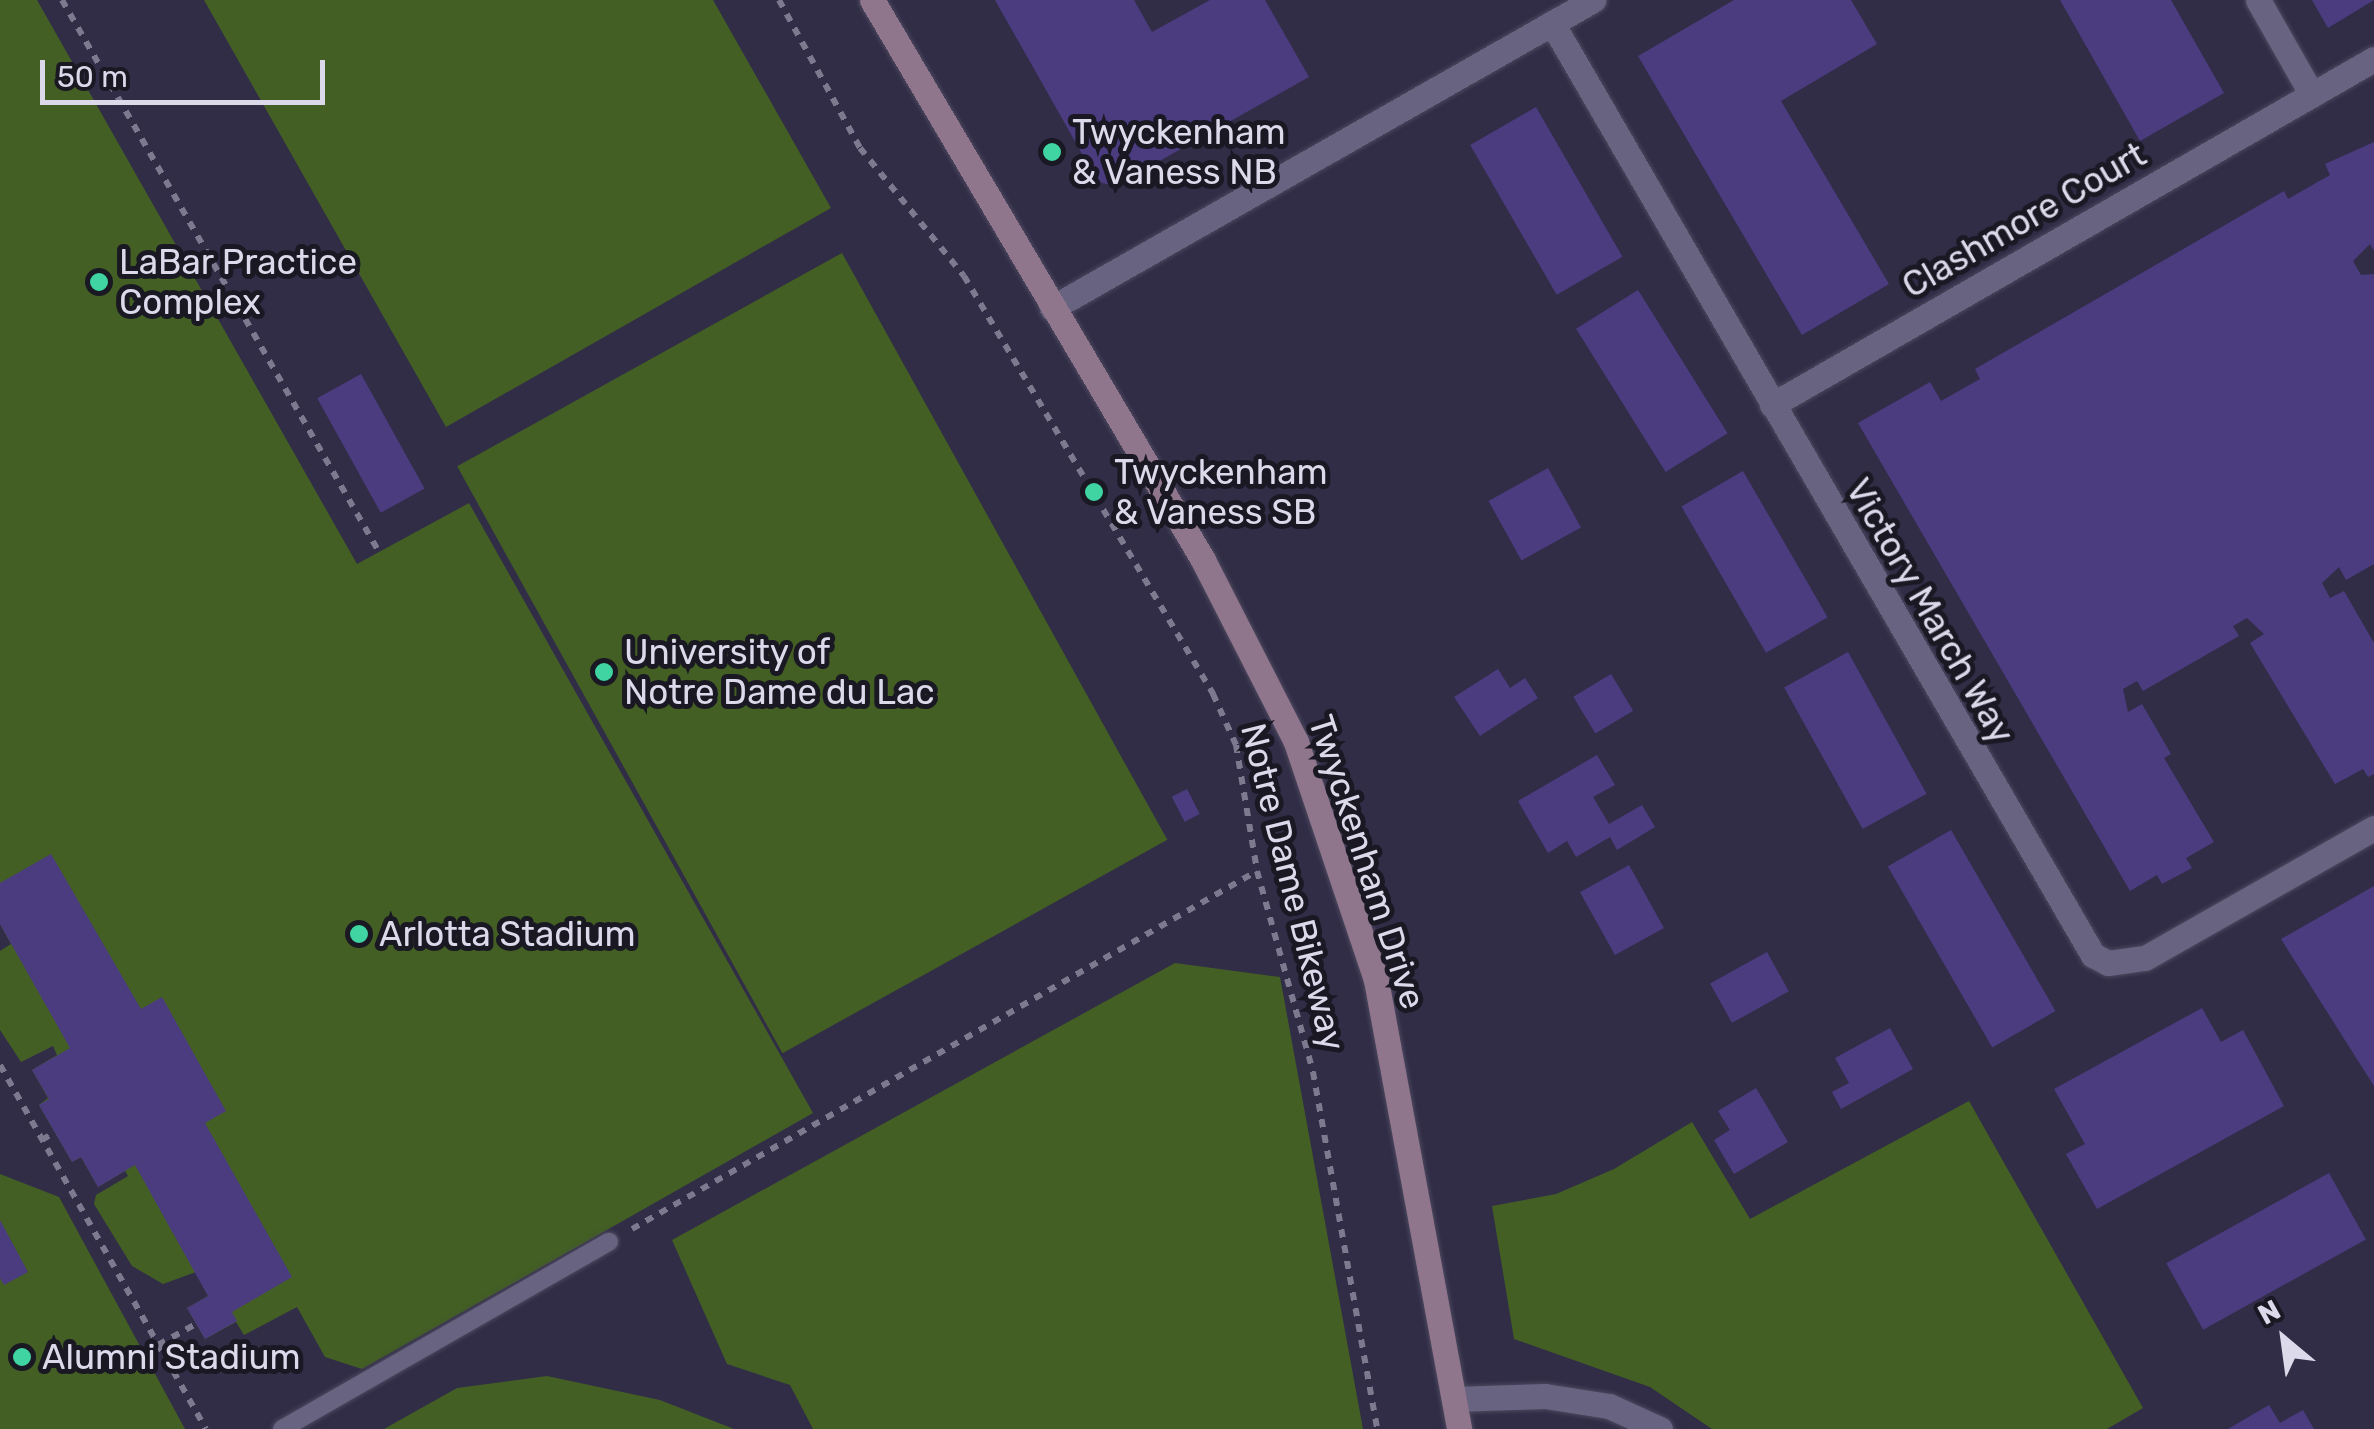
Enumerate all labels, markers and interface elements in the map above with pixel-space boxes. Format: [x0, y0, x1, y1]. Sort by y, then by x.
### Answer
scale bar [45, 40, 330, 102]
text: 50 m [57, 59, 128, 95]
place label: Twyckenham & Vaness NB [1072, 111, 1286, 193]
street label: Clashmore Court [1895, 133, 2153, 307]
marker: Twyckenham & Vaness NB [1041, 141, 1063, 163]
place label: LaBar Practice Complex [119, 241, 358, 323]
marker: LaBar Practice Complex [88, 271, 110, 293]
place label: Twyckenham & Vaness SB [1114, 451, 1328, 533]
street label: Victory March Way [1837, 470, 2023, 752]
marker: Twyckenham & Vaness SB [1083, 481, 1105, 503]
place label: University of Notre Dame du Lac [624, 631, 935, 713]
marker: University of Notre Dame du Lac [593, 661, 615, 683]
street label: Twyckenham Drive [1300, 710, 1434, 1014]
street label: Notre Dame Bikeway [1232, 719, 1354, 1055]
place label: Arlotta Stadium [379, 913, 636, 955]
marker: Arlotta Stadium [348, 923, 370, 945]
north arrow [2234, 1289, 2334, 1389]
text: N [2252, 1293, 2286, 1332]
place label: Alumni Stadium [42, 1336, 301, 1378]
marker: Alumni Stadium [11, 1346, 33, 1368]

